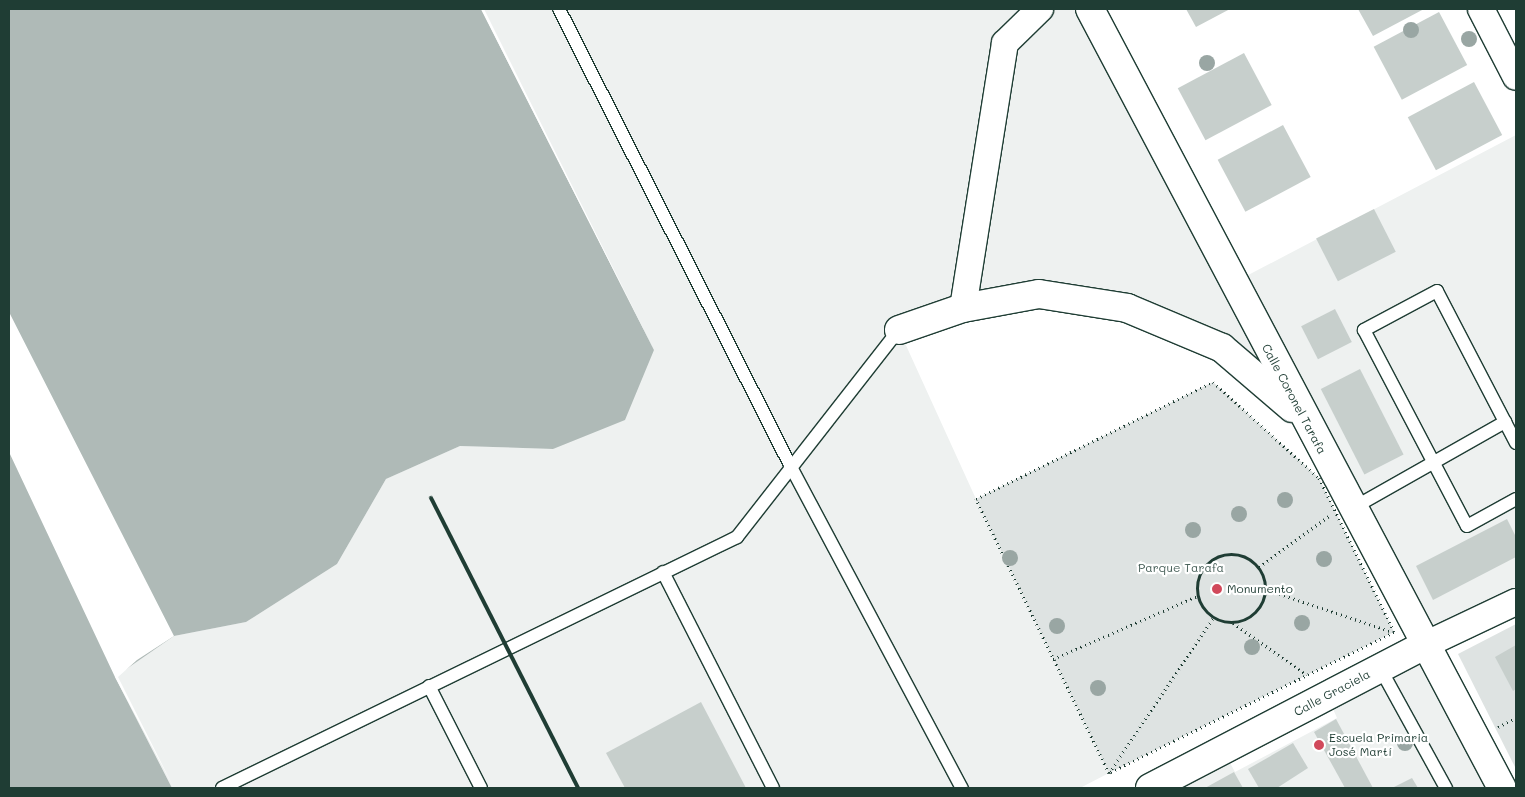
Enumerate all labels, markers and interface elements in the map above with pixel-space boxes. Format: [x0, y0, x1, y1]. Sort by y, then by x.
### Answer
street label: Calle Coronel Tarafa [1259, 341, 1329, 457]
park label: Parque Tarafa [1138, 561, 1224, 575]
place label: Monumento [1227, 582, 1293, 596]
marker: Monumento [1211, 583, 1223, 595]
street label: Calle Graciela [1291, 667, 1373, 719]
place label: Escuela Primaria José Martí [1329, 731, 1428, 759]
marker: Escuela Primaria José Martí [1313, 739, 1325, 751]

